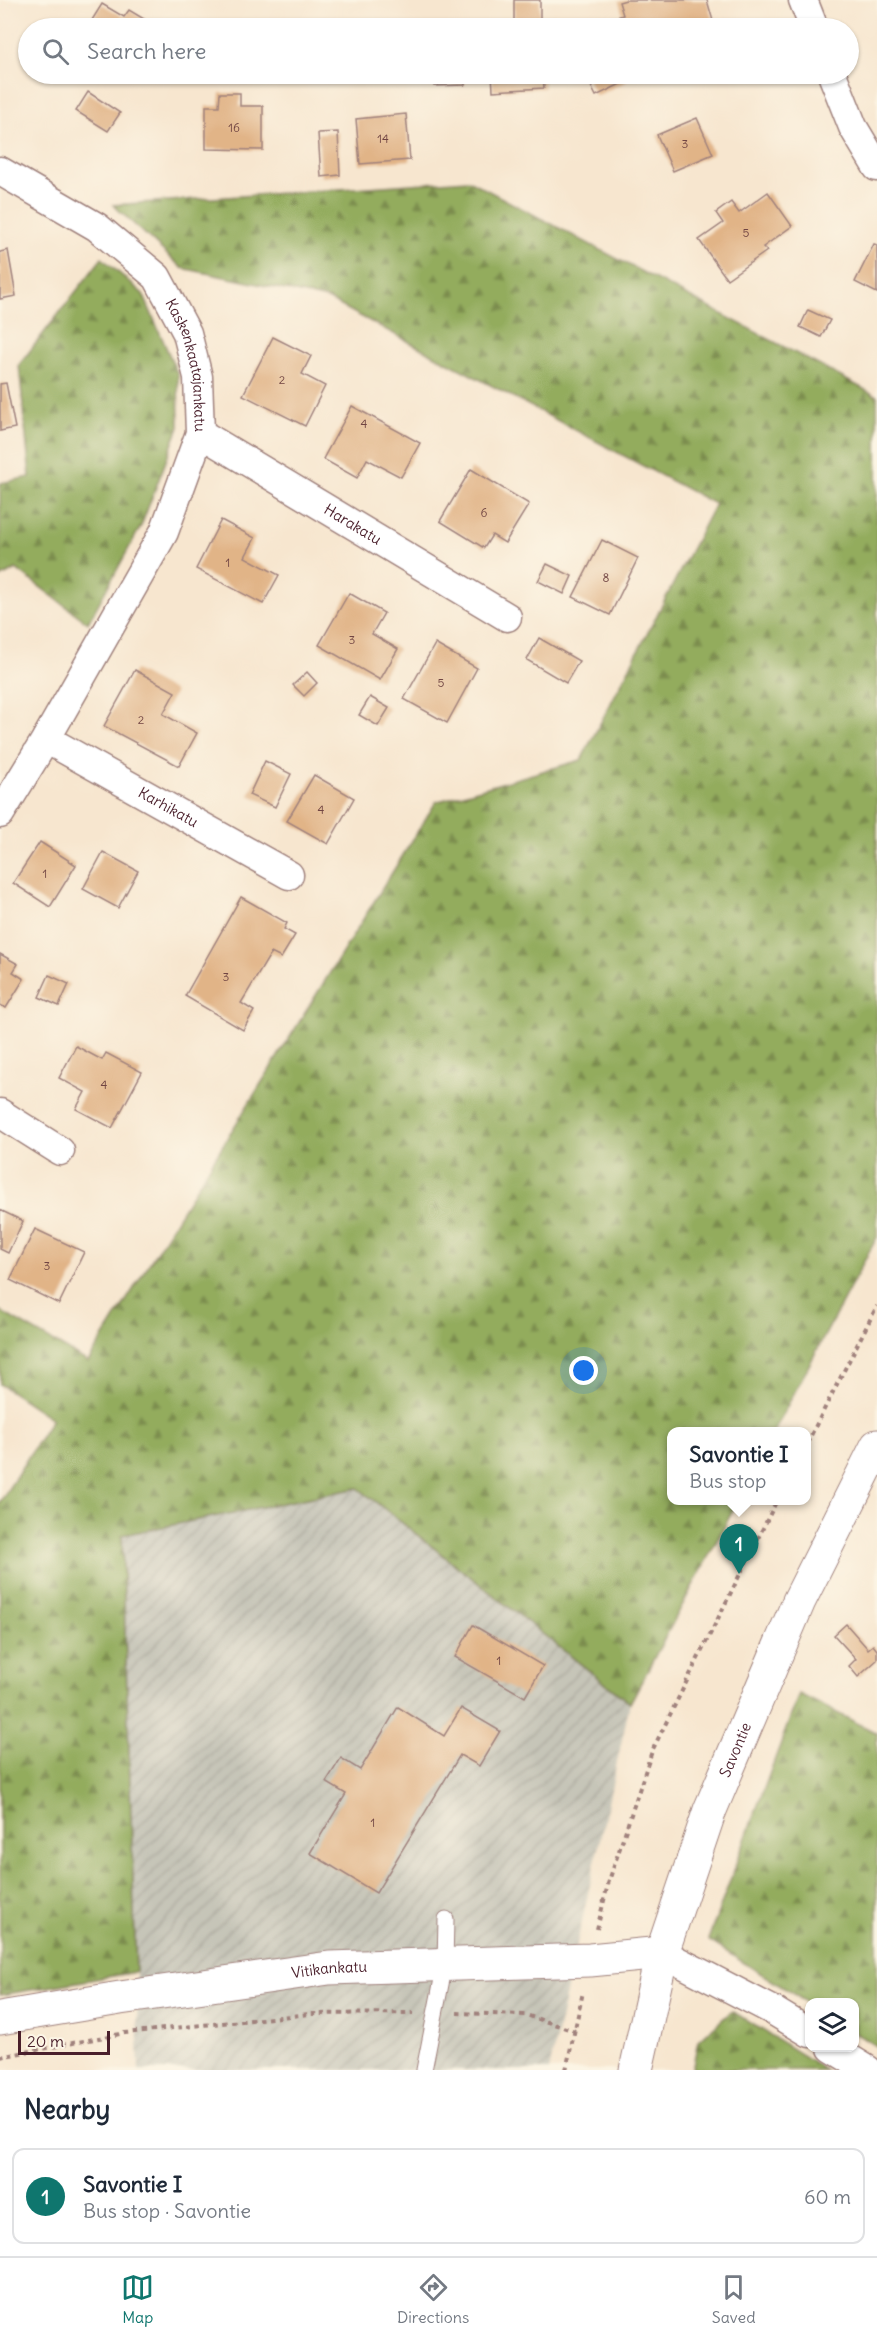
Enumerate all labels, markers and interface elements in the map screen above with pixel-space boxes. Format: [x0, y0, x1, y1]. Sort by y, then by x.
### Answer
search box [18, 18, 859, 84]
icon: search [39, 35, 72, 68]
text: Search here [87, 37, 206, 65]
house number: 16 [228, 120, 240, 135]
house number: 14 [377, 131, 389, 146]
house number: 3 [682, 136, 689, 151]
house number: 5 [743, 225, 750, 240]
street label: Kaskenkaatajankatu [161, 295, 210, 432]
house number: 2 [279, 372, 286, 387]
house number: 4 [361, 416, 368, 431]
street label: Harakatu [321, 500, 385, 549]
house number: 6 [481, 505, 488, 520]
house number: 1 [226, 555, 230, 570]
house number: 8 [603, 570, 610, 585]
house number: 3 [349, 632, 356, 647]
house number: 5 [438, 675, 445, 690]
house number: 2 [138, 712, 145, 727]
street label: Karhikatu [135, 783, 202, 831]
house number: 4 [318, 802, 325, 817]
house number: 1 [43, 866, 47, 881]
house number: 3 [223, 969, 230, 984]
house number: 4 [101, 1077, 108, 1092]
house number: 3 [44, 1258, 51, 1273]
your location [569, 1356, 598, 1385]
popup [667, 1427, 811, 1505]
text: Savontie I [689, 1440, 789, 1468]
text: Bus stop [689, 1468, 766, 1493]
pin: 1 [720, 1524, 758, 1574]
house number: 1 [497, 1653, 501, 1668]
street label: Savontie [715, 1719, 755, 1780]
house number: 1 [371, 1815, 375, 1830]
street label: Vitikankatu [290, 1957, 368, 1982]
map controls [805, 1998, 859, 2052]
button: layers [805, 1998, 859, 2052]
scale bar [18, 2028, 110, 2056]
text: 20 m [27, 2031, 64, 2051]
text: Nearby [24, 2093, 110, 2126]
text: Savontie I [83, 2170, 182, 2198]
text: 1 [42, 2184, 49, 2209]
text: 60 m [804, 2184, 851, 2209]
text: Bus stop · Savontie [83, 2198, 251, 2223]
tab: Map [121, 2271, 154, 2327]
tab: Directions [397, 2271, 469, 2327]
tab: Saved [712, 2271, 756, 2327]

